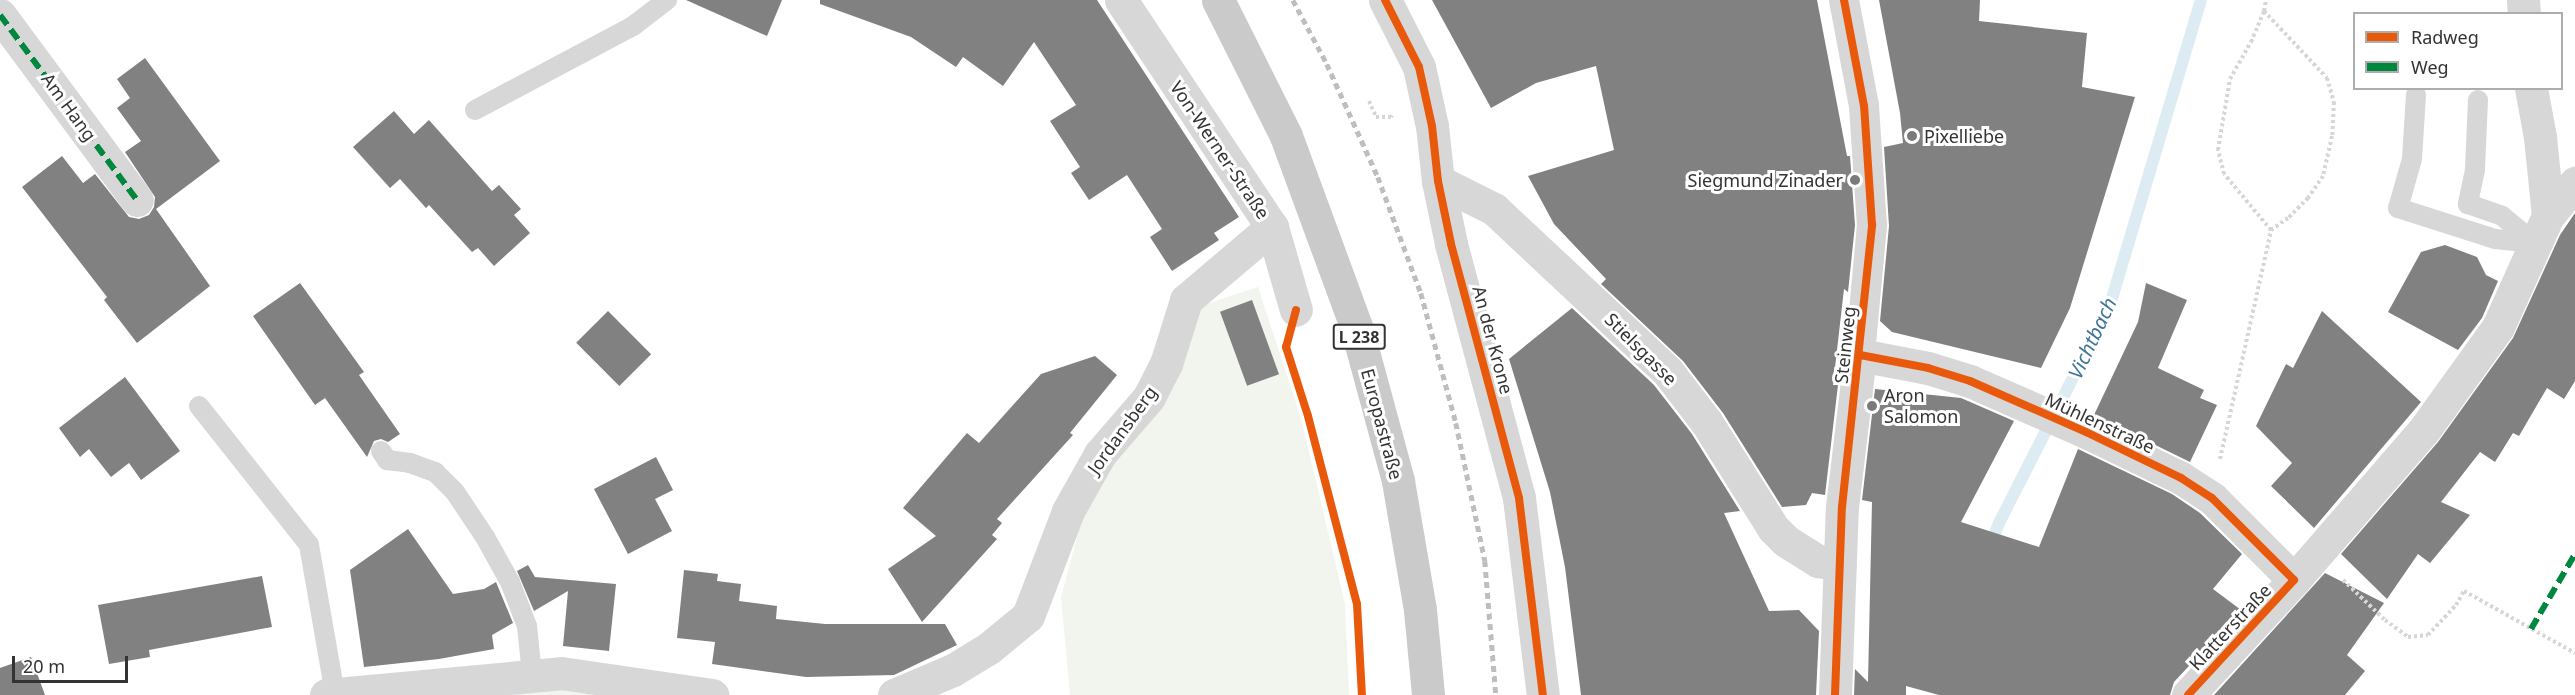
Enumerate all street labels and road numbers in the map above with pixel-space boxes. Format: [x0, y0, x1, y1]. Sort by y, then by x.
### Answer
street label: Am Hang [37, 69, 101, 145]
street label: Von-Werner-Straße [1166, 77, 1274, 223]
street label: An der Krone [1468, 284, 1518, 396]
street label: Steinweg [1830, 305, 1860, 385]
street label: Stielsgasse [1600, 308, 1682, 390]
road number: L 238 [1332, 324, 1386, 350]
street label: Europastraße [1357, 366, 1407, 482]
street label: Jordansberg [1083, 382, 1161, 478]
street label: Mühlenstraße [2042, 388, 2158, 458]
street label: Klatterstraße [2185, 579, 2275, 675]

